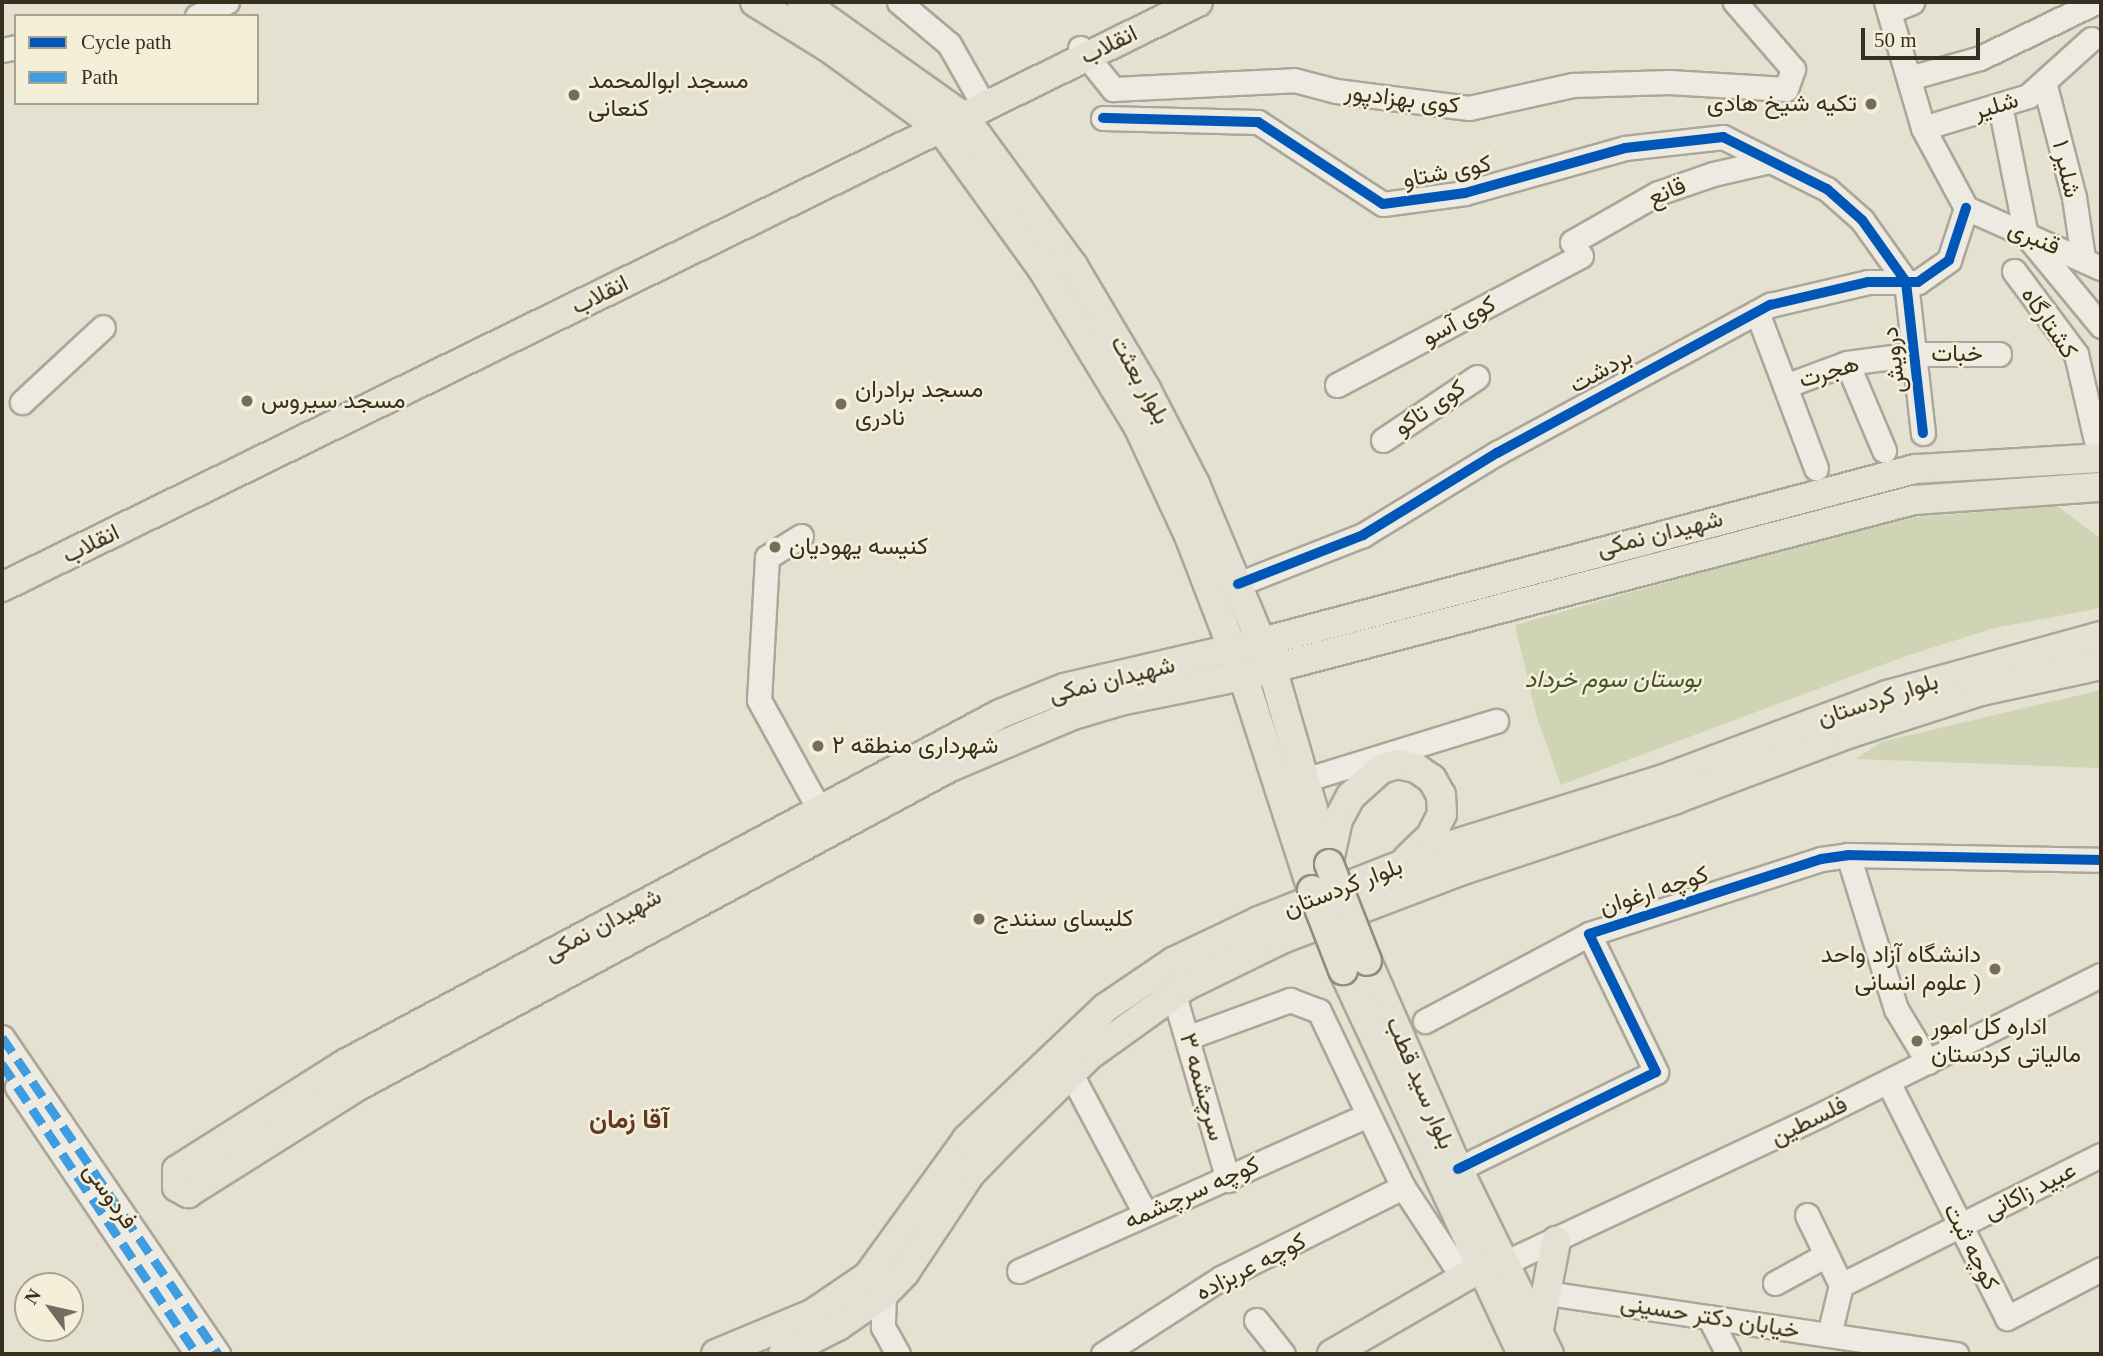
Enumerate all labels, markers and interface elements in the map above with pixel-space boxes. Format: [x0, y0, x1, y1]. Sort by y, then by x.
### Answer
legend [14, 14, 259, 105]
scale bar [1865, 14, 1984, 58]
street label: انقلاب [1076, 19, 1142, 71]
text: 50 m [1874, 28, 1917, 52]
text: Cycle path [81, 30, 171, 54]
text: Path [81, 65, 118, 89]
place label: مسجد ابوالمحمد کنعانی [588, 67, 749, 123]
street label: کوی بهزادپور [1343, 78, 1461, 120]
street label: شلیر [1970, 86, 2022, 126]
marker: مسجد ابوالمحمد کنعانی [566, 87, 582, 103]
place label: تکیه شیخ هادی [1707, 90, 1857, 118]
marker: تکیه شیخ هادی [1863, 96, 1879, 112]
street label: شلیر ۱ [2045, 137, 2087, 201]
street label: کوی شتاو [1400, 149, 1494, 195]
street label: قانع [1644, 171, 1690, 213]
street label: قنبری [2004, 214, 2064, 262]
street label: انقلاب [567, 269, 633, 321]
street label: کشتارگاه [2015, 282, 2083, 364]
street label: کوی آسو [1417, 290, 1501, 352]
street label: درویش [1876, 325, 1912, 395]
street label: بلوار بعثت [1104, 331, 1176, 429]
street label: خبات [1931, 340, 1983, 368]
street label: بردشت [1565, 342, 1637, 400]
street label: هجرت [1795, 349, 1863, 395]
street label: کوی تاکو [1389, 374, 1471, 442]
place label: مسجد برادران نادری [855, 376, 983, 432]
place label: مسجد سیروس [261, 387, 406, 415]
marker: مسجد سیروس [239, 393, 255, 409]
marker: مسجد برادران نادری [833, 396, 849, 412]
street label: شهیدان نمکی [1594, 504, 1726, 564]
street label: انقلاب [58, 518, 124, 570]
place label: کنیسه یهودیان [789, 533, 928, 561]
marker: کنیسه یهودیان [767, 539, 783, 555]
street label: شهیدان نمکی [1046, 650, 1178, 710]
park label: بوستان سوم خرداد [1525, 666, 1701, 694]
street label: بلوار کردستان [1814, 667, 1942, 733]
place label: شهرداری منطقه ۲ [832, 732, 998, 760]
marker: شهرداری منطقه ۲ [810, 738, 826, 754]
street label: بلوار کردستان [1279, 852, 1407, 924]
street label: کوچه ارغوان [1596, 860, 1712, 922]
street label: شهیدان نمکی [539, 882, 667, 968]
place label: کلیسای سنندج [993, 905, 1133, 933]
marker: کلیسای سنندج [971, 911, 987, 927]
place label: دانشگاه آزاد واحد علوم انسانی ) [1821, 941, 1981, 997]
marker: دانشگاه آزاد واحد علوم انسانی ) [1987, 961, 2003, 977]
street label: بلوار سید قطب [1379, 1012, 1461, 1154]
place label: اداره کل امور مالیاتی کردستان [1931, 1013, 2081, 1069]
street label: سرچشمه ۳ [1173, 1030, 1231, 1144]
marker: اداره کل امور مالیاتی کردستان [1909, 1033, 1925, 1049]
street label: فلسطین [1766, 1090, 1852, 1152]
district label: آقا زمان [589, 1104, 669, 1136]
street label: کوچه سرچشمه [1120, 1150, 1264, 1236]
street label: عبید زاکانی [1979, 1156, 2081, 1226]
street label: فردوسی [77, 1157, 143, 1235]
street label: کوچه ثبت [1937, 1199, 2005, 1295]
street label: کوچه عربزاده [1191, 1227, 1311, 1307]
north arrow [14, 1272, 84, 1342]
text: N [20, 1285, 45, 1308]
street label: خیابان دکتر حسینی [1618, 1289, 1802, 1345]

